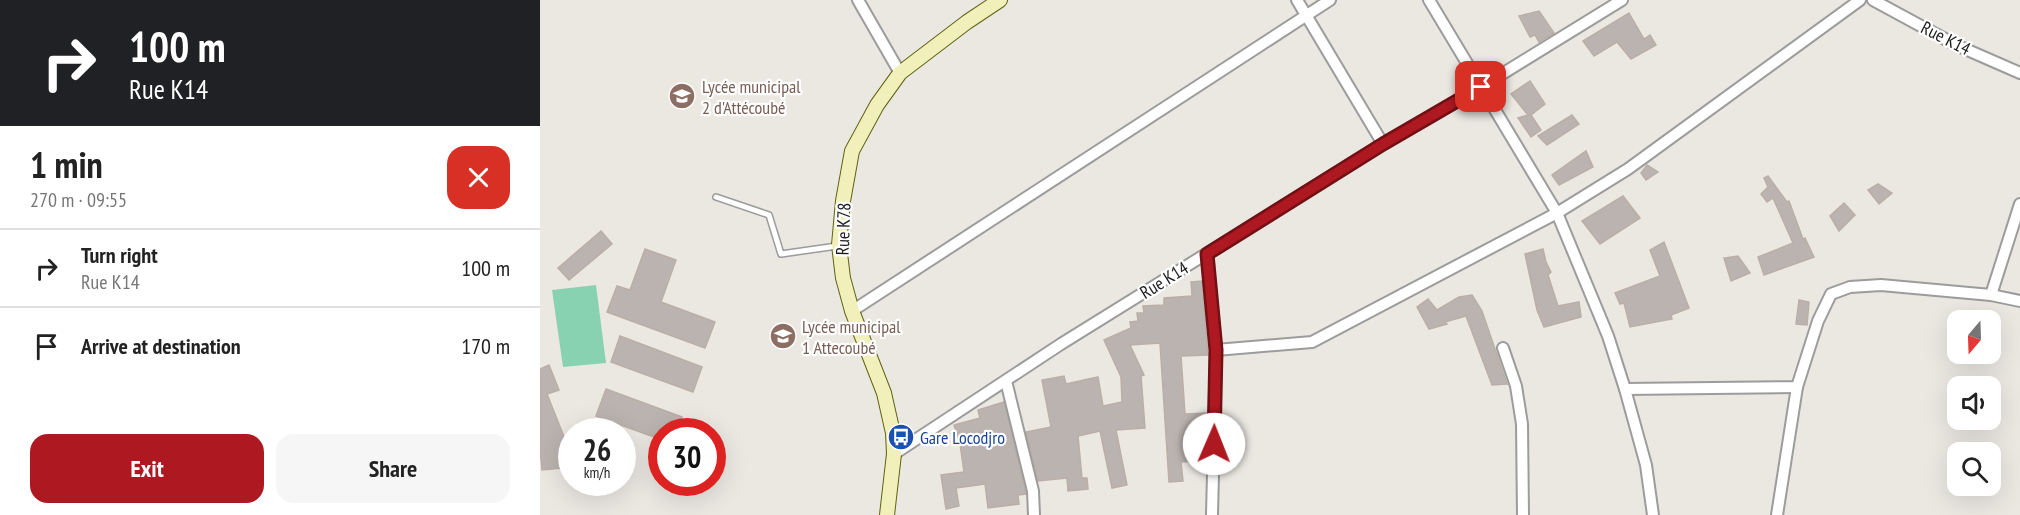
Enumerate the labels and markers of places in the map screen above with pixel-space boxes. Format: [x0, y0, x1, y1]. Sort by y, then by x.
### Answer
pin [1455, 61, 1506, 112]
place label: Lycée municipal 2 d'Attécoubé [702, 75, 801, 119]
school or university icon: Lycée municipal 2 d'Attécoubé [667, 81, 697, 111]
place label: Lycée municipal 1 Attecoubé [802, 315, 901, 359]
school or university icon: Lycée municipal 1 Attecoubé [768, 321, 798, 351]
bus stop icon: Gare Locodjro [886, 422, 916, 452]
place label: Gare Locodjro [920, 426, 1005, 449]

